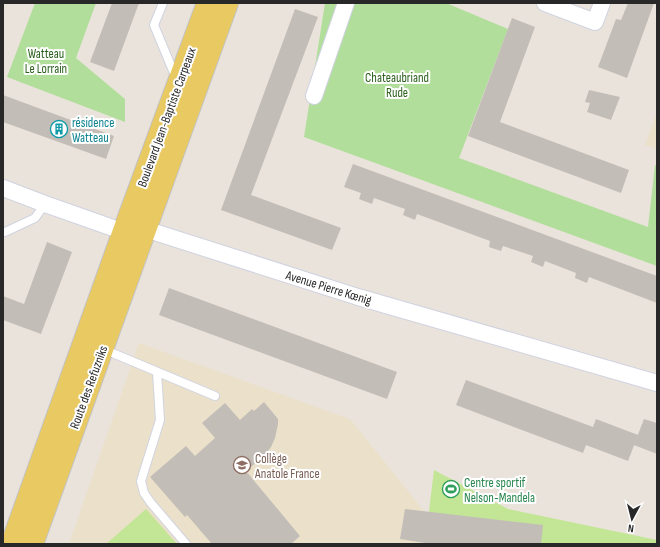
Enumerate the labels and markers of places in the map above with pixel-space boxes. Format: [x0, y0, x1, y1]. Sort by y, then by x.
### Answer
place label: résidence Watteau [72, 115, 114, 146]
building icon: résidence Watteau [49, 119, 69, 139]
place label: Collège Anatole France [254, 451, 320, 482]
school or university icon: Collège Anatole France [232, 455, 252, 475]
place label: Centre sportif Nelson-Mandela [464, 475, 535, 506]
sports icon: Centre sportif Nelson-Mandela [441, 479, 461, 499]

